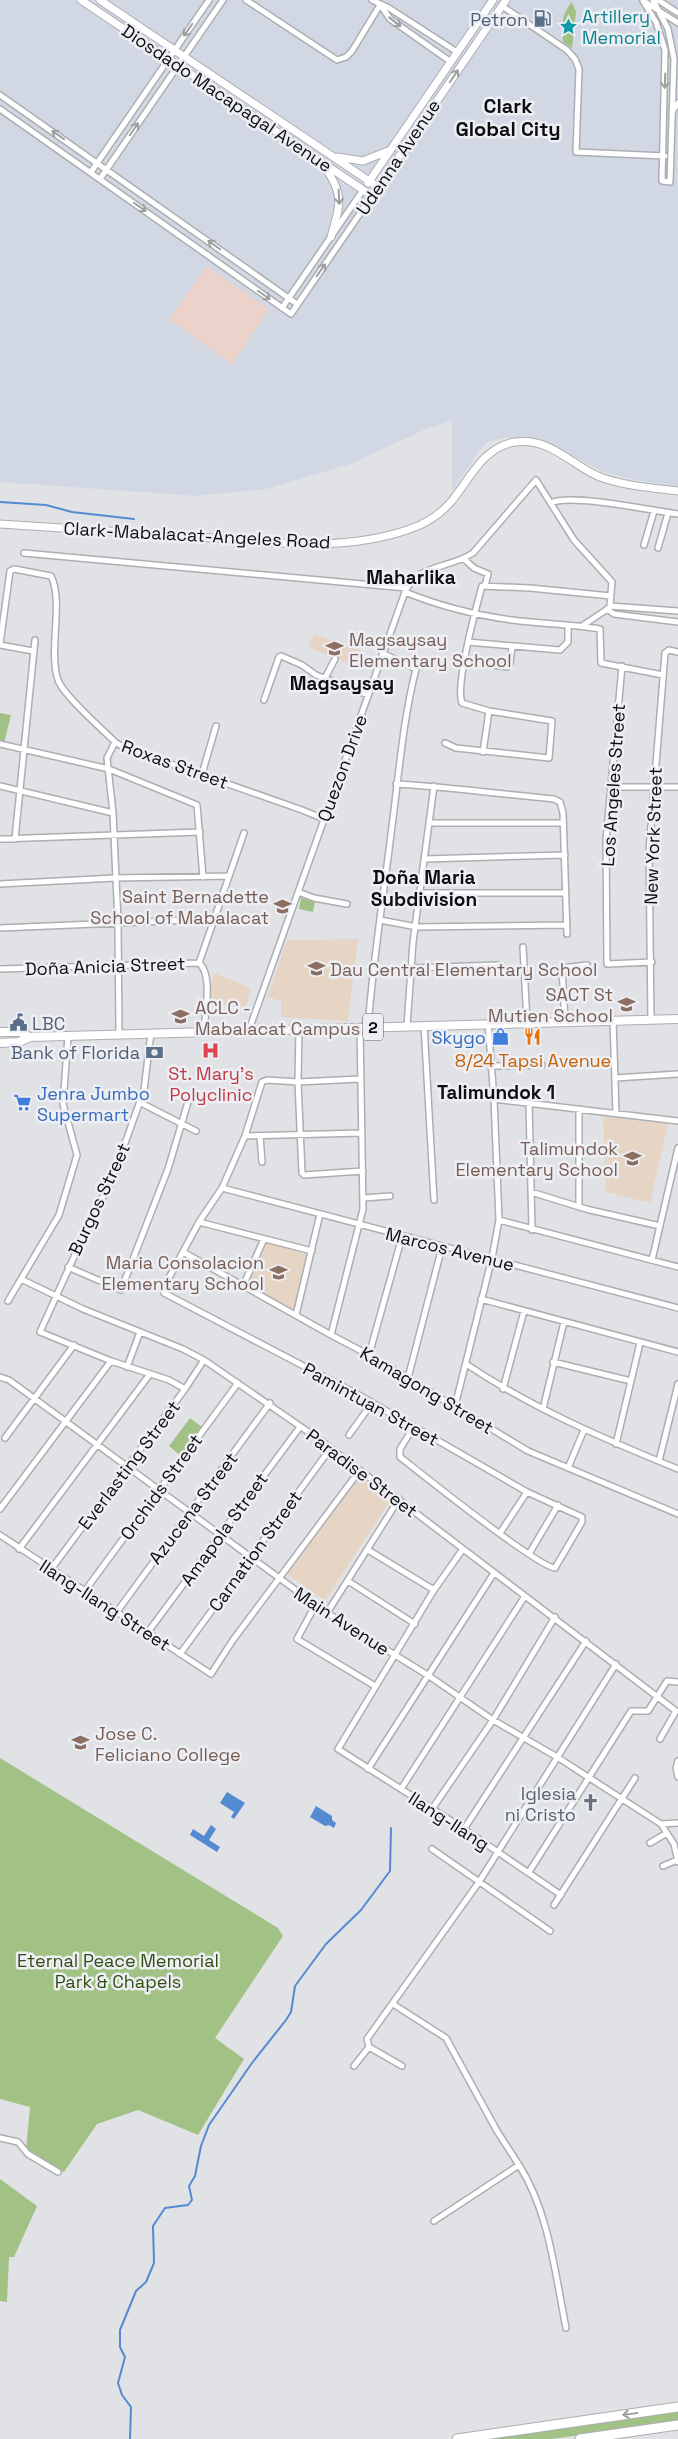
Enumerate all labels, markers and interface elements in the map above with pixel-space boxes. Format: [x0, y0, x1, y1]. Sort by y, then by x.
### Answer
place label: Artillery Memorial [582, 5, 661, 49]
place label: Petron [470, 8, 528, 31]
fuel station icon: Petron [532, 9, 552, 29]
one-way arrow [388, 16, 401, 27]
place icon: Artillery Memorial [558, 16, 578, 36]
street label: Diosdado Macapagal Avenue [117, 19, 337, 177]
one-way arrow [183, 23, 193, 37]
one-way arrow [449, 69, 459, 83]
one-way arrow [661, 73, 670, 89]
district label: Clark Global City [455, 93, 561, 142]
street label: Udenna Avenue [351, 95, 445, 219]
one-way arrow [129, 122, 139, 136]
one-way arrow [51, 130, 65, 140]
one-way arrow [335, 189, 344, 205]
one-way arrow [133, 202, 147, 212]
one-way arrow [207, 240, 221, 250]
one-way arrow [316, 263, 326, 277]
one-way arrow [257, 290, 271, 300]
street label: Clark-Mabalacat-Angeles Road [63, 517, 331, 553]
district label: Maharlika [366, 565, 456, 590]
place label: Magsaysay Elementary School [349, 628, 512, 672]
school or university icon: Magsaysay Elementary School [325, 639, 345, 659]
district label: Magsaysay [290, 671, 394, 696]
street label: Los Angeles Street [596, 703, 630, 867]
street label: Quezon Drive [312, 711, 372, 825]
street label: Roxas Street [119, 734, 231, 794]
street label: New York Street [639, 767, 667, 905]
district label: Doña Maria Subdivision [371, 865, 477, 912]
place label: Saint Bernadette School of Mabalacat [90, 885, 269, 929]
school or university icon: Saint Bernadette School of Mabalacat [273, 896, 293, 916]
street label: Doña Anicia Street [24, 952, 186, 980]
place label: Dau Central Elementary School [330, 958, 597, 981]
school or university icon: Dau Central Elementary School [306, 959, 326, 979]
place label: SACT St Mutien School [488, 983, 613, 1027]
school or university icon: SACT St Mutien School [617, 994, 637, 1014]
place label: ACLC - Mabalacat Campus [195, 996, 360, 1040]
school or university icon: ACLC - Mabalacat Campus [171, 1007, 191, 1027]
place label: LBC [32, 1012, 65, 1035]
public building icon: LBC [8, 1013, 28, 1033]
road number: 2 [363, 1014, 383, 1040]
place label: Skygo [432, 1026, 486, 1049]
shop icon: Skygo [490, 1027, 510, 1047]
restaurant icon: 8/24 Tapsi Avenue [523, 1027, 543, 1047]
hospital icon: St. Mary's Polyclinic [201, 1040, 221, 1060]
place label: Bank of Florida [11, 1041, 140, 1064]
bank icon: Bank of Florida [144, 1042, 164, 1062]
place label: 8/24 Tapsi Avenue [455, 1049, 611, 1072]
place label: St. Mary's Polyclinic [168, 1062, 254, 1106]
district label: Talimundok 1 [437, 1080, 555, 1105]
place label: Jenra Jumbo Supermart [37, 1082, 150, 1126]
supermarket icon: Jenra Jumbo Supermart [13, 1093, 33, 1113]
place label: Talimundok Elementary School [455, 1137, 618, 1181]
street label: Burgos Street [63, 1139, 135, 1259]
school or university icon: Talimundok Elementary School [622, 1148, 642, 1168]
street label: Marcos Avenue [383, 1222, 517, 1276]
place label: Maria Consolacion Elementary School [101, 1251, 264, 1295]
school or university icon: Maria Consolacion Elementary School [268, 1262, 288, 1282]
street label: Kamagong Street [356, 1341, 498, 1439]
street label: Pamintuan Street [299, 1357, 443, 1451]
street label: Everlasting Street [73, 1396, 185, 1534]
street label: Paradise Street [302, 1424, 422, 1522]
street label: Orchids Street [115, 1430, 207, 1544]
street label: Azucena Street [143, 1448, 243, 1568]
street label: Amapola Street [175, 1468, 273, 1590]
street label: Carnation Street [203, 1486, 307, 1616]
street label: Ilang-Ilang Street [35, 1554, 175, 1656]
street label: Main Avenue [290, 1582, 394, 1660]
place label: Jose C. Feliciano College [95, 1722, 241, 1766]
school or university icon: Jose C. Feliciano College [71, 1733, 91, 1753]
place label: Iglesia ni Cristo [505, 1782, 576, 1826]
street label: Ilang-Ilang [404, 1786, 494, 1856]
church icon: Iglesia ni Cristo [580, 1793, 600, 1813]
park label: Eternal Peace Memorial Park & Chapels [17, 1949, 219, 1993]
one-way arrow [622, 2409, 638, 2419]

